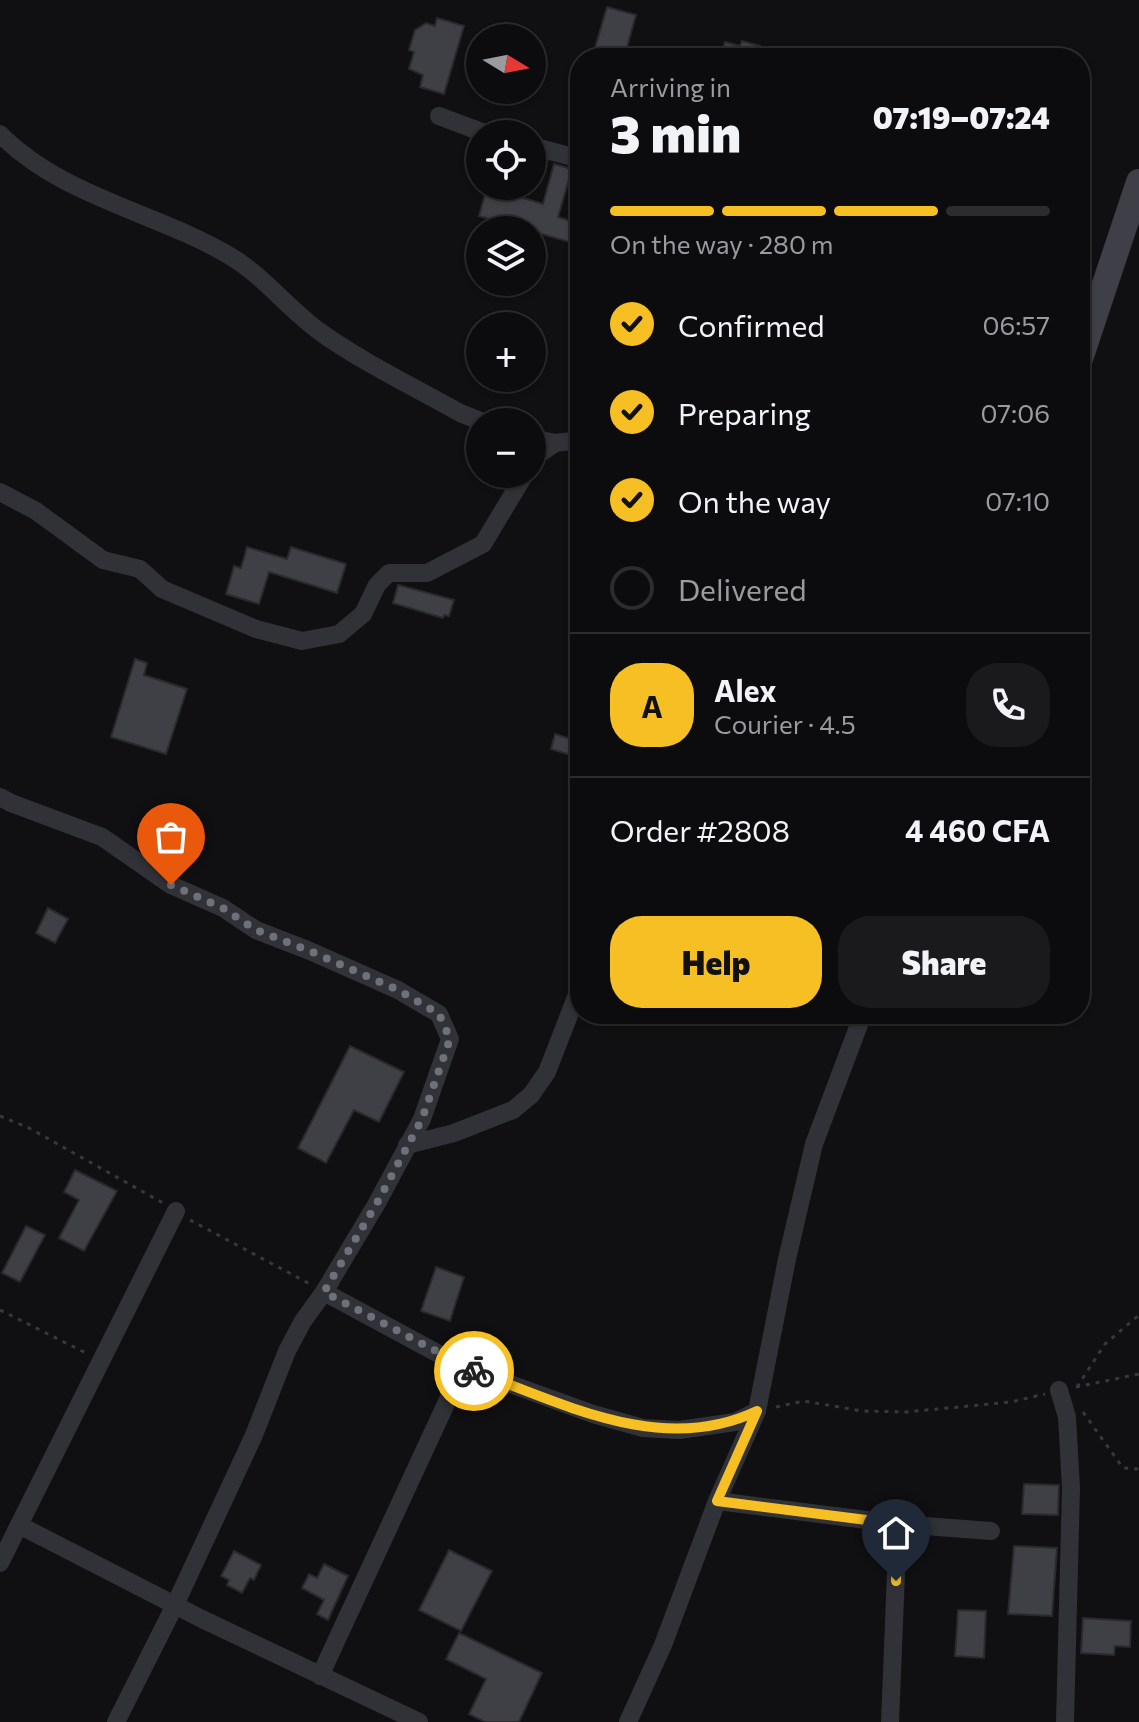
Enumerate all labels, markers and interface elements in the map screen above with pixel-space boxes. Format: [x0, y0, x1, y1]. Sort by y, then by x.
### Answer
north arrow [466, 24, 546, 104]
map controls [466, 24, 546, 488]
text: Arriving in [610, 71, 731, 102]
text: 07:19–07:24 [873, 98, 1050, 135]
text: 3 min [610, 100, 741, 164]
button: locate [466, 120, 546, 200]
button: layers [466, 216, 546, 296]
text: On the way · 280 m [610, 228, 834, 259]
icon: check [610, 302, 654, 346]
text: Confirmed [678, 306, 825, 343]
text: 06:57 [982, 309, 1050, 340]
button: + [466, 312, 546, 392]
icon: check [610, 390, 654, 434]
text: Preparing [678, 394, 811, 431]
text: 07:06 [981, 397, 1050, 428]
button: − [466, 408, 546, 488]
icon: check [610, 478, 654, 522]
text: On the way [678, 482, 831, 519]
text: 07:10 [985, 485, 1050, 516]
text: Delivered [678, 570, 807, 607]
button: phone [966, 663, 1050, 747]
text: Alex [714, 671, 777, 708]
text: A [641, 687, 663, 724]
text: Courier · 4.5 [714, 708, 856, 739]
pin [137, 803, 205, 885]
text: Order #2808 [610, 811, 790, 848]
text: 4 460 CFA [905, 811, 1050, 848]
icon: bag [149, 815, 193, 859]
button: Help [610, 916, 822, 1008]
button: Share [838, 916, 1050, 1008]
courier [434, 1331, 514, 1411]
icon: bike [452, 1349, 496, 1393]
pin [862, 1499, 930, 1581]
icon: home [874, 1511, 918, 1555]

